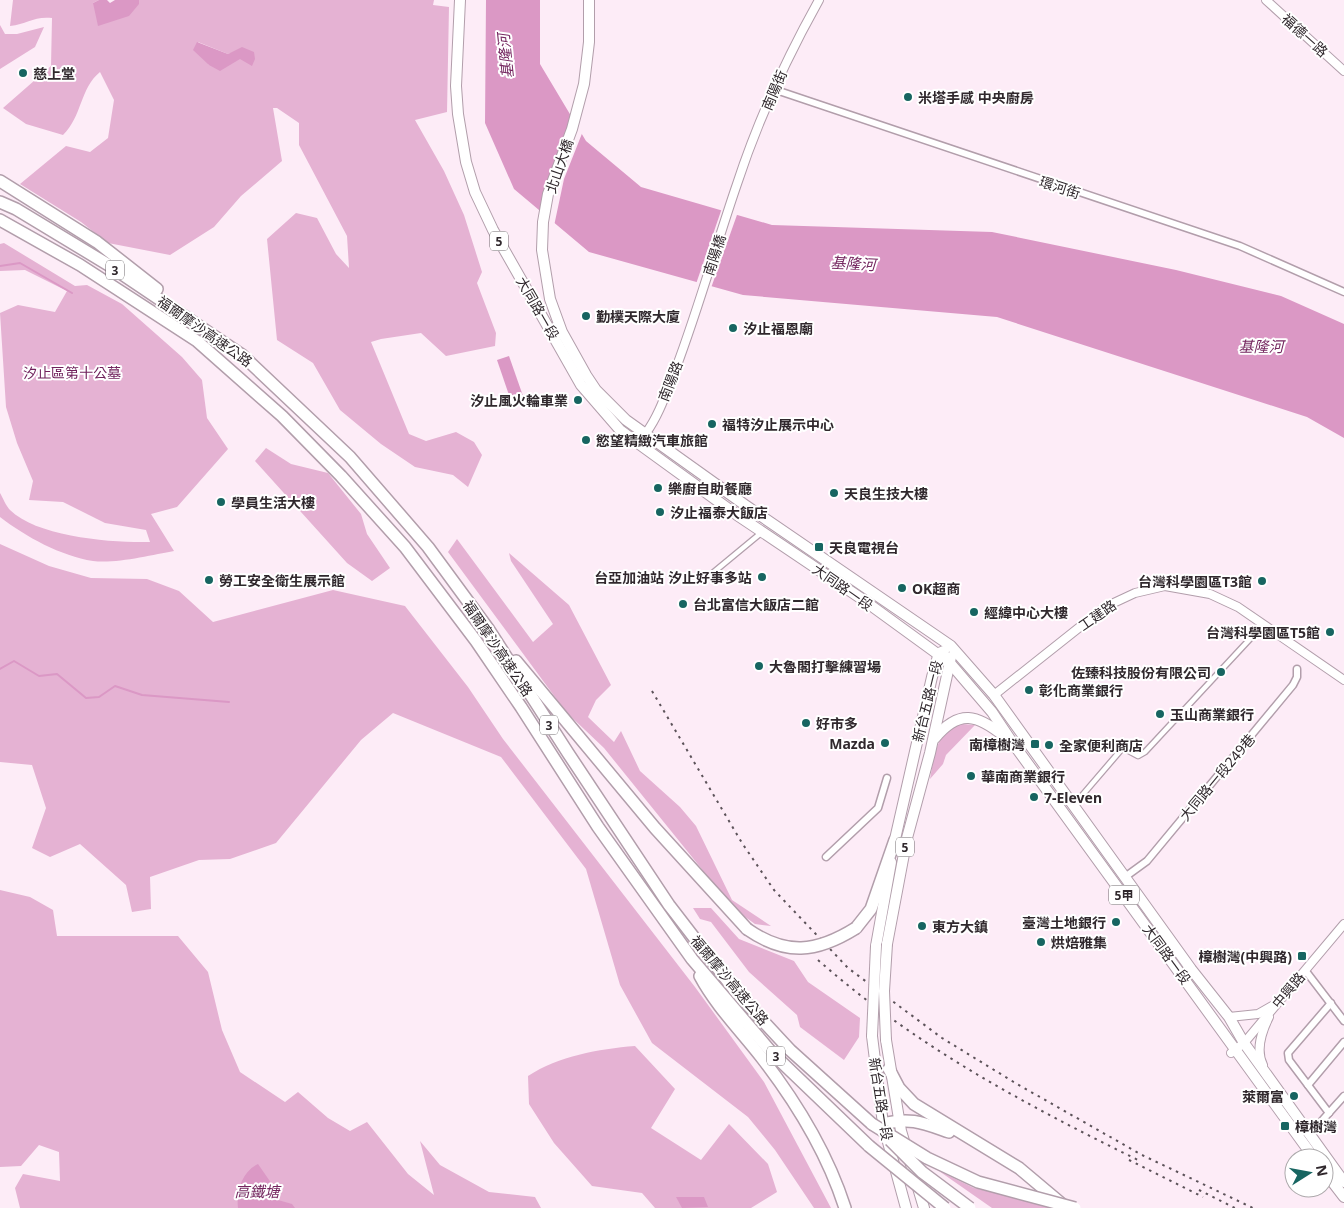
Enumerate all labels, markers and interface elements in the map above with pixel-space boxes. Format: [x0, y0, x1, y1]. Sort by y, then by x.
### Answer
street label: 福德一路 [1278, 9, 1332, 61]
water label: 基隆河 [492, 30, 517, 79]
place label: 慈上堂 [33, 64, 75, 83]
marker: 慈上堂 [17, 67, 29, 79]
street label: 南陽街 [757, 67, 791, 113]
place label: 米塔手感 中央廚房 [918, 88, 1034, 107]
marker: 米塔手感 中央廚房 [902, 91, 914, 103]
street label: 北山大橋 [541, 136, 577, 196]
street label: 環河街 [1037, 171, 1083, 203]
road number: 5 [490, 232, 508, 250]
street label: 南陽橋 [698, 232, 730, 278]
water label: 基隆河 [830, 252, 879, 274]
road number: 3 [106, 260, 124, 280]
street label: 大同路一段 [512, 273, 564, 343]
street label: 福爾摩沙高速公路 [154, 291, 256, 371]
place label: 勤樸天際大廈 [596, 307, 680, 326]
marker: 勤樸天際大廈 [580, 310, 592, 322]
place label: 汐止福恩廟 [743, 319, 813, 338]
marker: 汐止福恩廟 [727, 322, 739, 334]
water label: 基隆河 [1238, 336, 1286, 356]
street label: 南陽路 [654, 358, 686, 404]
park label: 汐止區第十公墓 [23, 363, 121, 382]
place label: 汐止風火輪車業 [470, 391, 568, 410]
marker: 汐止風火輪車業 [572, 394, 584, 406]
place label: 福特汐止展示中心 [722, 415, 834, 434]
marker: 福特汐止展示中心 [706, 418, 718, 430]
place label: 慾望精緻汽車旅館 [596, 431, 708, 450]
marker: 慾望精緻汽車旅館 [580, 434, 592, 446]
place label: 樂廚自助餐廳 [668, 479, 752, 498]
marker: 樂廚自助餐廳 [652, 482, 664, 494]
place label: 天良生技大樓 [844, 484, 928, 503]
marker: 天良生技大樓 [828, 487, 840, 499]
place label: 學員生活大樓 [231, 493, 315, 512]
marker: 學員生活大樓 [215, 496, 227, 508]
place label: 汐止福泰大飯店 [670, 503, 768, 522]
marker: 汐止福泰大飯店 [654, 506, 666, 518]
place label: 天良電視台 [829, 538, 899, 557]
marker: 天良電視台 [813, 541, 825, 553]
street label: 大同路一段 [809, 559, 877, 615]
place label: 台亞加油站 汐止好事多站 [594, 568, 752, 587]
place label: 勞工安全衛生展示館 [219, 571, 345, 590]
marker: 台亞加油站 汐止好事多站 [756, 571, 768, 583]
place label: 台灣科學園區T3館 [1138, 572, 1252, 591]
marker: 勞工安全衛生展示館 [203, 574, 215, 586]
marker: 台灣科學園區T3館 [1256, 575, 1268, 587]
place label: OK超商 [912, 579, 960, 598]
marker: OK超商 [896, 582, 908, 594]
place label: 台北富信大飯店二館 [693, 595, 819, 614]
street label: 工建路 [1074, 595, 1120, 635]
street label: 福爾摩沙高速公路 [459, 596, 537, 700]
marker: 台北富信大飯店二館 [677, 598, 689, 610]
place label: 經緯中心大樓 [984, 603, 1068, 622]
marker: 經緯中心大樓 [968, 606, 980, 618]
place label: 台灣科學園區T5館 [1206, 623, 1320, 642]
marker: 台灣科學園區T5館 [1324, 626, 1336, 638]
place label: 大魯閣打擊練習場 [769, 657, 881, 676]
street label: 新台五路一段 [908, 658, 946, 744]
marker: 大魯閣打擊練習場 [753, 660, 765, 672]
place label: 佐臻科技股份有限公司 [1071, 663, 1211, 682]
marker: 佐臻科技股份有限公司 [1215, 666, 1227, 678]
place label: 彰化商業銀行 [1039, 681, 1123, 700]
marker: 彰化商業銀行 [1023, 684, 1035, 696]
place label: 玉山商業銀行 [1170, 705, 1254, 724]
marker: 玉山商業銀行 [1154, 708, 1166, 720]
place label: 好市多 [816, 714, 858, 733]
road number: 3 [540, 716, 558, 734]
marker: 好市多 [800, 717, 812, 729]
street label: 大同路一段249巷 [1175, 730, 1259, 824]
place label: Mazda [829, 734, 875, 753]
place label: 南樟樹灣 [969, 735, 1025, 754]
place label: 全家便利商店 [1059, 736, 1143, 755]
marker: Mazda [879, 737, 891, 749]
marker: 南樟樹灣 [1029, 738, 1041, 750]
marker: 全家便利商店 [1043, 739, 1055, 751]
place label: 華南商業銀行 [981, 767, 1065, 786]
marker: 華南商業銀行 [965, 770, 977, 782]
place label: 7-Eleven [1044, 788, 1102, 807]
marker: 7-Eleven [1028, 791, 1040, 803]
road number: 5 [896, 838, 914, 856]
road number: 5甲 [1109, 886, 1139, 904]
place label: 臺灣土地銀行 [1022, 913, 1106, 932]
marker: 臺灣土地銀行 [1110, 916, 1122, 928]
place label: 東方大鎮 [932, 917, 988, 936]
marker: 東方大鎮 [916, 920, 928, 932]
street label: 大同路一段 [1139, 920, 1195, 988]
street label: 福爾摩沙高速公路 [687, 931, 773, 1029]
place label: 烘焙雅集 [1051, 933, 1107, 952]
marker: 烘焙雅集 [1035, 936, 1047, 948]
place label: 樟樹灣(中興路) [1199, 947, 1292, 966]
marker: 樟樹灣(中興路) [1296, 950, 1308, 962]
street label: 中興路 [1267, 968, 1309, 1012]
road number: 3 [767, 1046, 785, 1066]
street label: 新台五路一段 [865, 1056, 897, 1142]
place label: 萊爾富 [1242, 1087, 1284, 1106]
marker: 萊爾富 [1288, 1090, 1300, 1102]
place label: 樟樹灣 [1295, 1117, 1337, 1136]
marker: 樟樹灣 [1279, 1120, 1291, 1132]
north arrow [1284, 1148, 1334, 1198]
text: N [1312, 1163, 1333, 1178]
water label: 高鐵塘 [234, 1181, 282, 1201]

